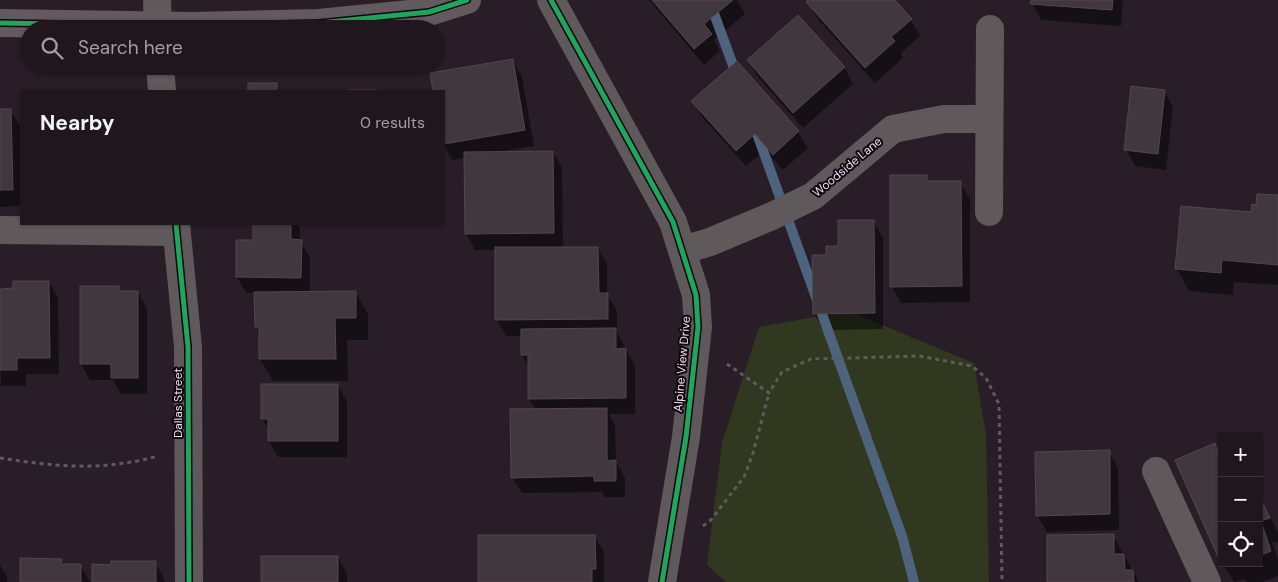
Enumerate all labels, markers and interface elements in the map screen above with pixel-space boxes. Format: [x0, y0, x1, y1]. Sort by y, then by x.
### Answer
search box [20, 20, 445, 75]
icon: search [38, 34, 66, 62]
text: Search here [78, 35, 183, 60]
text: Nearby [40, 109, 114, 137]
text: 0 results [360, 112, 425, 133]
street label: Woodside Lane [809, 133, 885, 201]
street label: Alpine View Drive [670, 315, 694, 413]
street label: Dallas Street [170, 368, 186, 438]
map controls [1218, 432, 1263, 567]
button: + [1218, 432, 1263, 477]
button: − [1218, 477, 1263, 522]
button: locate [1218, 522, 1263, 567]

